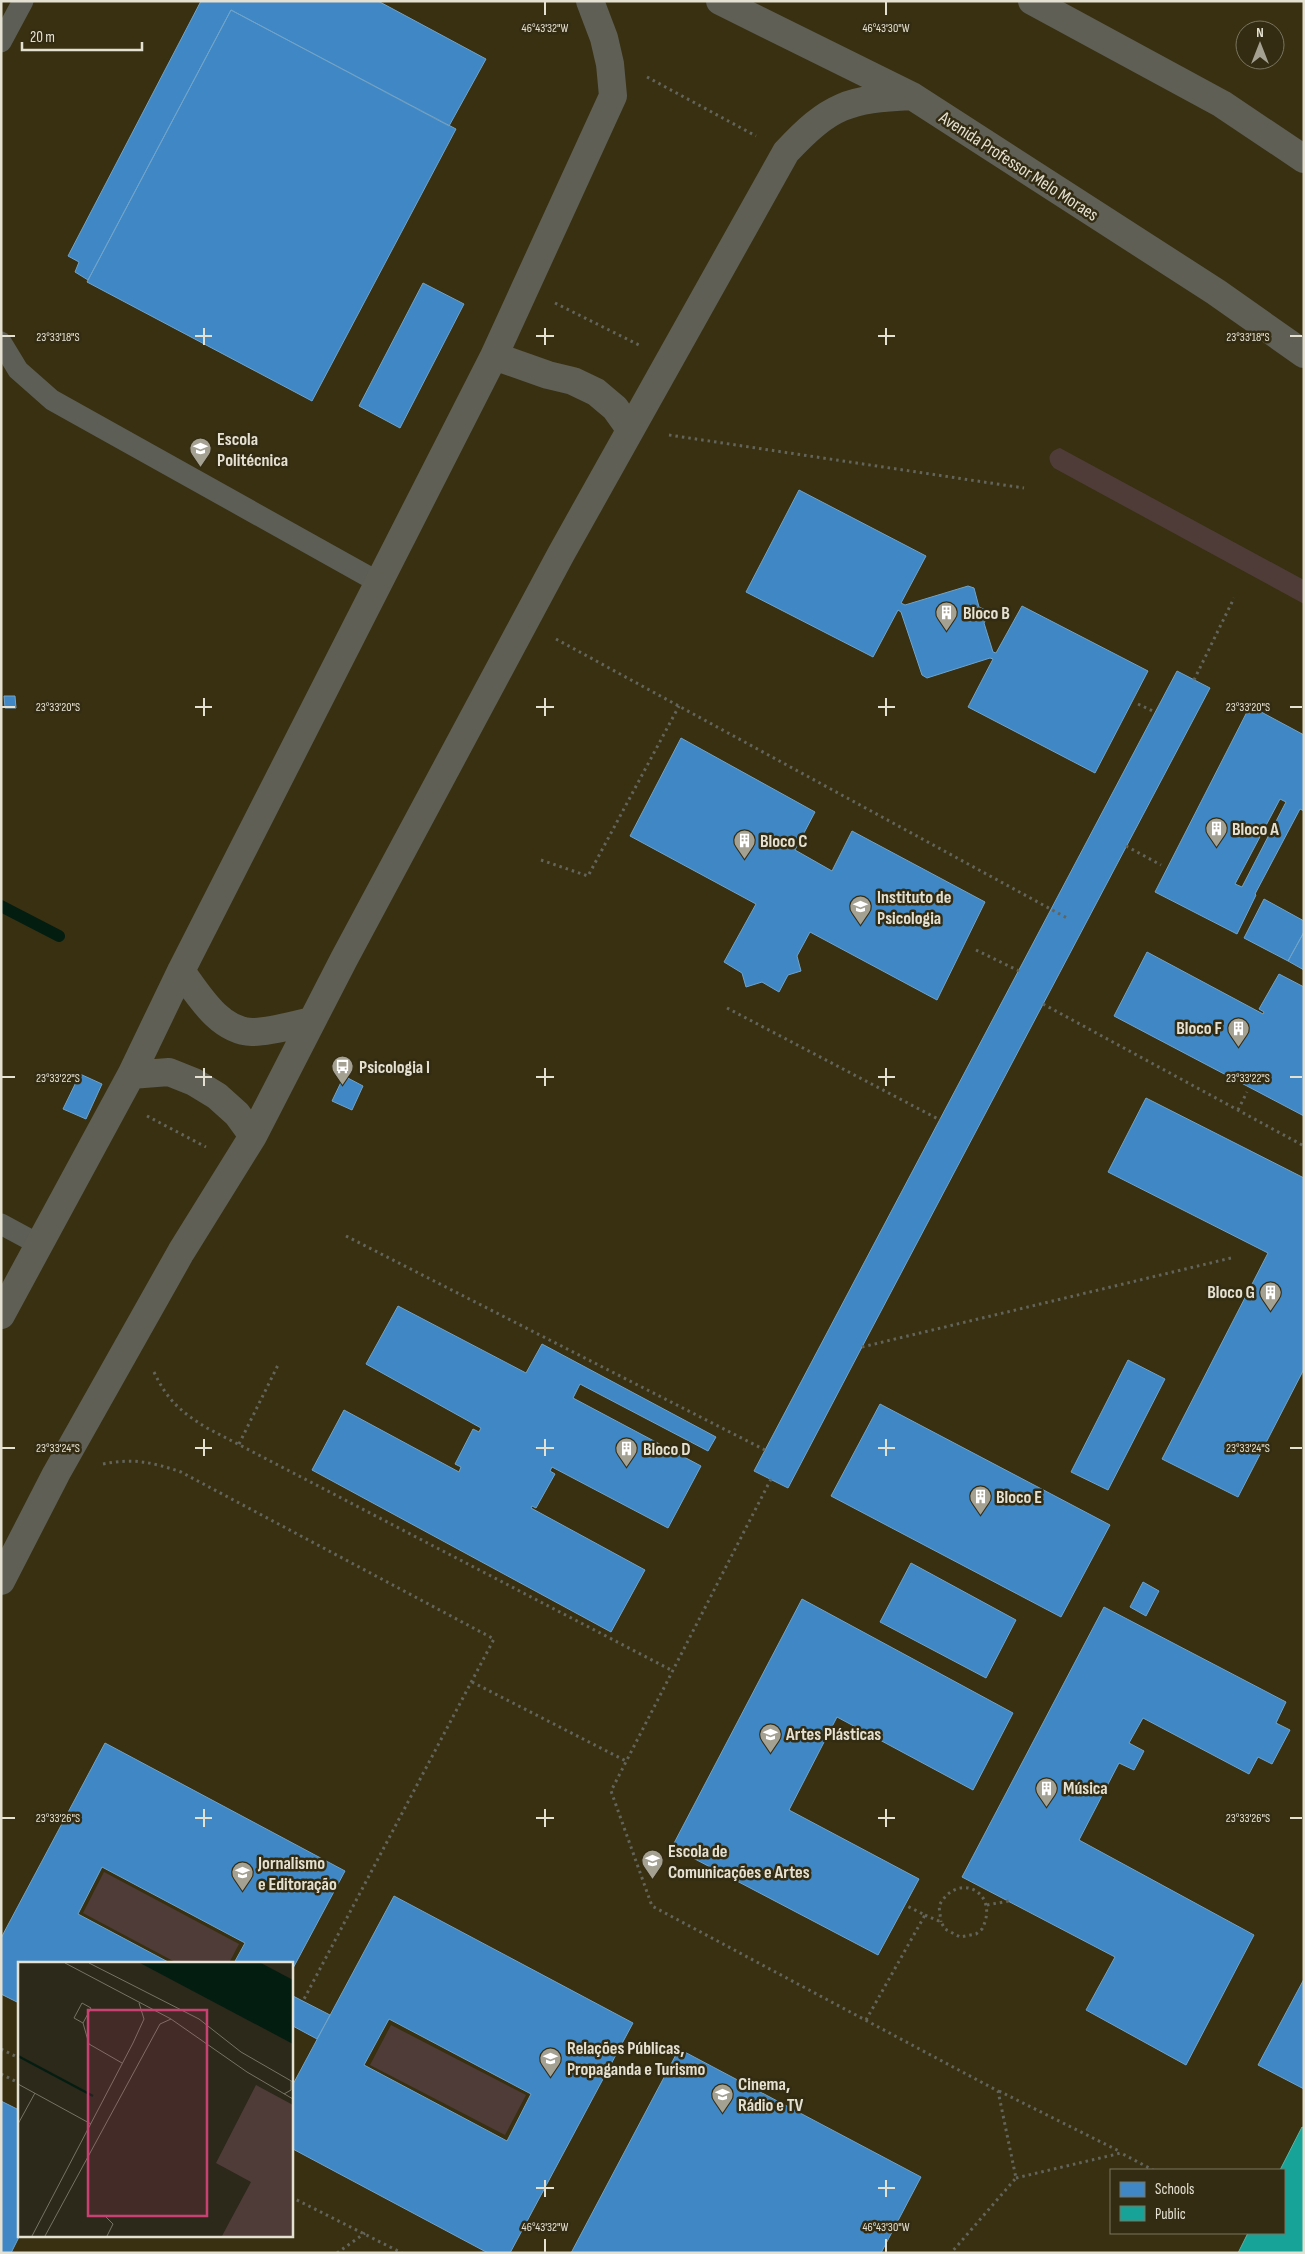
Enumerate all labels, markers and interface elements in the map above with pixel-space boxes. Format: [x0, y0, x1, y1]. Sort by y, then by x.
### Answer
scale bar [22, 20, 142, 52]
north arrow [1235, 20, 1285, 70]
text: 46°43'32"W [522, 21, 569, 36]
text: 46°43'30"W [862, 21, 910, 36]
text: N [1256, 24, 1264, 41]
text: 20 m [30, 28, 55, 47]
street label: Avenida Professor Melo Moraes [934, 107, 1102, 226]
text: 23°33'18"S [36, 330, 80, 345]
text: 23°33'18"S [1226, 330, 1270, 345]
place label: Escola Politécnica [217, 429, 288, 471]
school or university icon: Escola Politécnica [189, 437, 213, 468]
building icon: Bloco B [935, 601, 959, 632]
place label: Bloco B [963, 603, 1010, 624]
text: 23°33'20"S [36, 700, 80, 715]
text: 23°33'20"S [1226, 700, 1270, 715]
building icon: Bloco A [1204, 817, 1228, 848]
place label: Bloco A [1232, 819, 1279, 840]
building icon: Bloco C [732, 829, 756, 860]
place label: Bloco C [760, 831, 808, 852]
place label: Instituto de Psicologia [877, 887, 951, 929]
school or university icon: Instituto de Psicologia [849, 895, 873, 926]
building icon: Bloco F [1226, 1016, 1250, 1047]
place label: Bloco F [1176, 1018, 1222, 1039]
bus stop icon: Psicologia I [331, 1055, 355, 1086]
place label: Psicologia I [359, 1057, 430, 1078]
text: 23°33'22"S [36, 1071, 80, 1086]
text: 23°33'22"S [1226, 1071, 1270, 1086]
building icon: Bloco G [1259, 1280, 1283, 1311]
place label: Bloco G [1207, 1282, 1255, 1303]
building icon: Bloco D [615, 1437, 639, 1468]
place label: Bloco D [643, 1439, 691, 1460]
text: 23°33'24"S [36, 1441, 80, 1456]
text: 23°33'24"S [1226, 1441, 1270, 1456]
building icon: Bloco E [968, 1485, 992, 1516]
place label: Bloco E [996, 1487, 1042, 1508]
school or university icon: Artes Plásticas [758, 1722, 782, 1753]
place label: Artes Plásticas [785, 1724, 881, 1745]
building icon: Música [1035, 1776, 1059, 1807]
place label: Música [1063, 1778, 1108, 1799]
text: 23°33'26"S [36, 1811, 80, 1826]
text: 23°33'26"S [1226, 1811, 1270, 1826]
place label: Escola de Comunicações e Artes [668, 1841, 810, 1883]
school or university icon: Escola de Comunicações e Artes [640, 1849, 664, 1880]
place label: Jornalismo e Editoração [257, 1853, 337, 1895]
school or university icon: Jornalismo e Editoração [230, 1861, 254, 1892]
inset map [18, 1962, 292, 2236]
place label: Relações Públicas, Propaganda e Turismo [567, 2038, 705, 2080]
school or university icon: Relações Públicas, Propaganda e Turismo [539, 2046, 563, 2077]
place label: Cinema, Rádio e TV [738, 2074, 804, 2116]
school or university icon: Cinema, Rádio e TV [710, 2082, 734, 2113]
legend [1110, 2169, 1285, 2234]
text: Schools [1155, 2180, 1194, 2199]
text: Public [1155, 2205, 1186, 2224]
text: 46°43'32"W [522, 2220, 569, 2235]
text: 46°43'30"W [862, 2220, 910, 2235]

